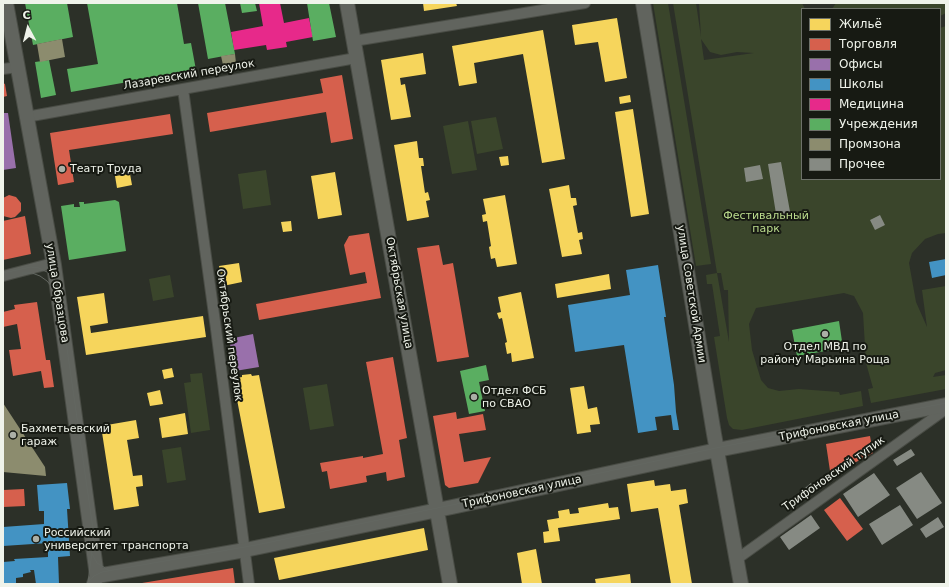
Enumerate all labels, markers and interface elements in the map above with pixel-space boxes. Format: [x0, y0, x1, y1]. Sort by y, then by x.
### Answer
north arrow [8, 8, 48, 48]
legend [801, 8, 941, 180]
text: С [22, 9, 31, 23]
text: Жильё [839, 17, 882, 31]
text: Торговля [839, 37, 897, 51]
street label: Лазаревский переулок [122, 57, 256, 93]
text: Офисы [839, 57, 883, 71]
text: Школы [839, 77, 884, 91]
text: Медицина [839, 97, 904, 111]
text: Учреждения [839, 117, 918, 131]
text: Промзона [839, 137, 901, 151]
text: Прочее [839, 157, 885, 171]
place label: Театр Труда [70, 162, 142, 176]
marker: Театр Труда [57, 164, 67, 174]
park label: Фестивальный парк [723, 209, 809, 235]
street label: улица Советской Армии [674, 224, 708, 364]
street label: Октябрьская улица [383, 236, 415, 350]
street label: улица Образцова [43, 242, 71, 344]
street label: Октябрьский переулок [213, 268, 245, 402]
marker: Отдел МВД по району Марьина Роща [820, 329, 830, 339]
place label: Отдел МВД по району Марьина Роща [760, 340, 890, 366]
place label: Отдел ФСБ по СВАО [482, 384, 547, 410]
marker: Отдел ФСБ по СВАО [469, 392, 479, 402]
street label: Трифоновская улица [778, 408, 900, 444]
place label: Бахметьевский гараж [21, 422, 110, 448]
marker: Бахметьевский гараж [8, 430, 18, 440]
street label: Трифоновский тупик [780, 434, 888, 514]
street label: Трифоновская улица [461, 473, 583, 511]
place label: Российский университет транспорта [44, 526, 189, 552]
marker: Российский университет транспорта [31, 534, 41, 544]

